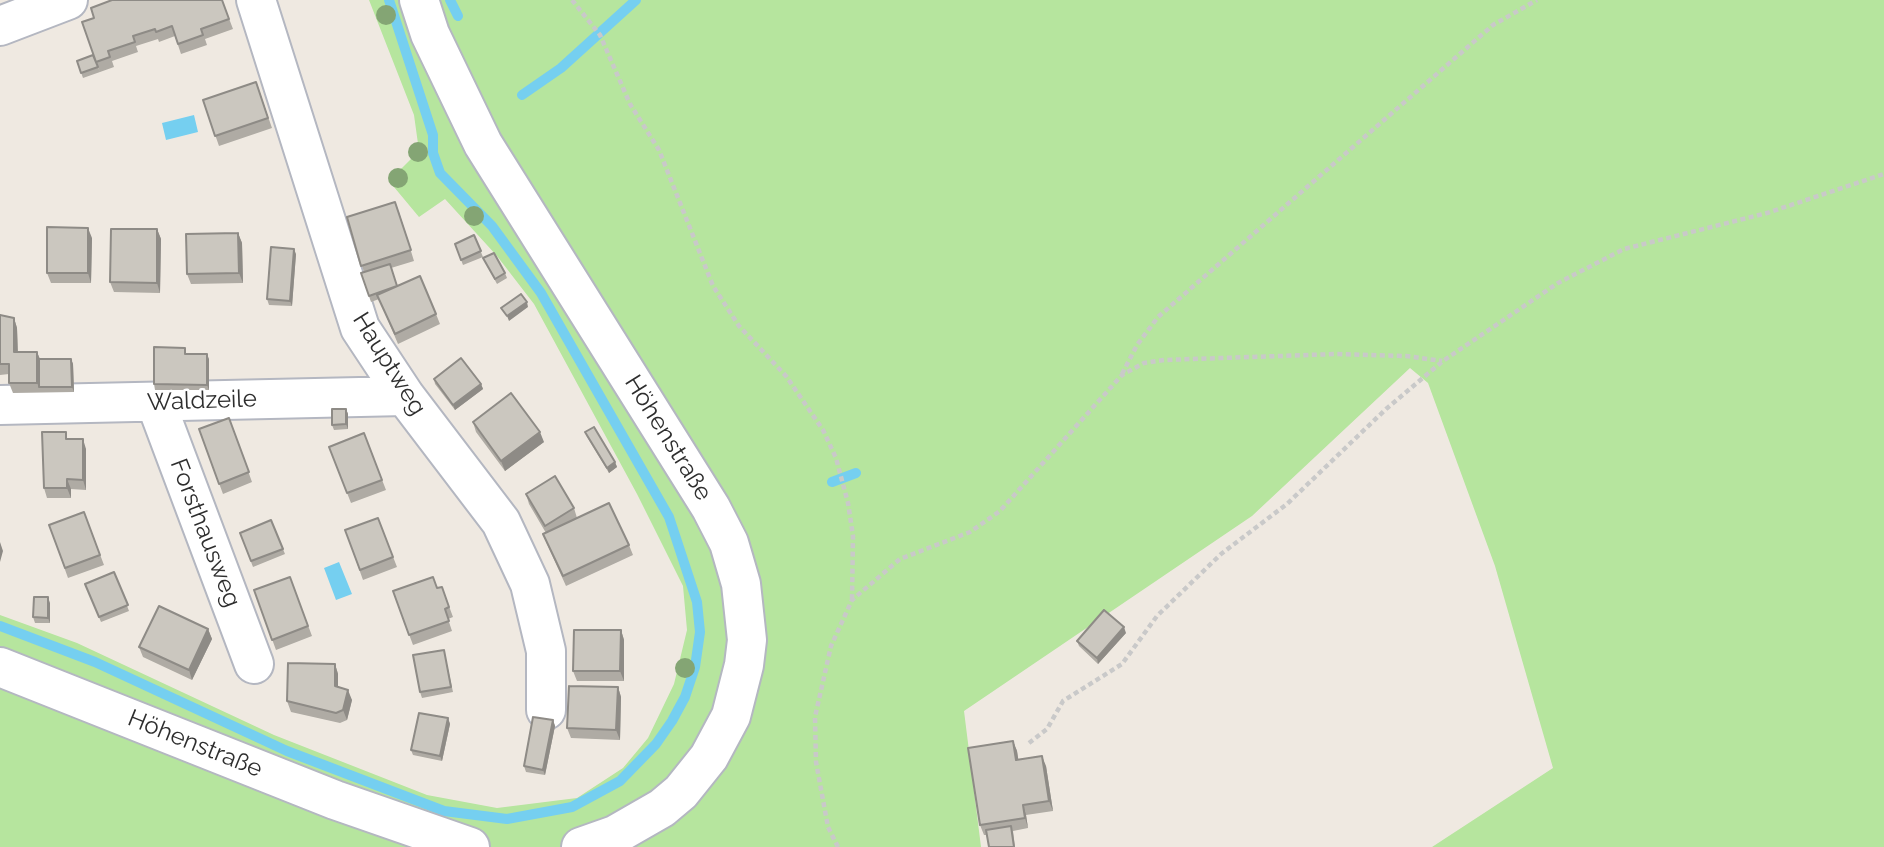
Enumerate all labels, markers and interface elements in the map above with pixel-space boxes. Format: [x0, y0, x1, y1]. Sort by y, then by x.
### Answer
street label: Hauptweg [346, 307, 432, 421]
street label: Höhenstraße [618, 370, 718, 506]
street label: Waldzeile [147, 385, 257, 417]
street label: Forsthausweg [164, 455, 246, 611]
street label: Höhenstraße [124, 704, 266, 784]

